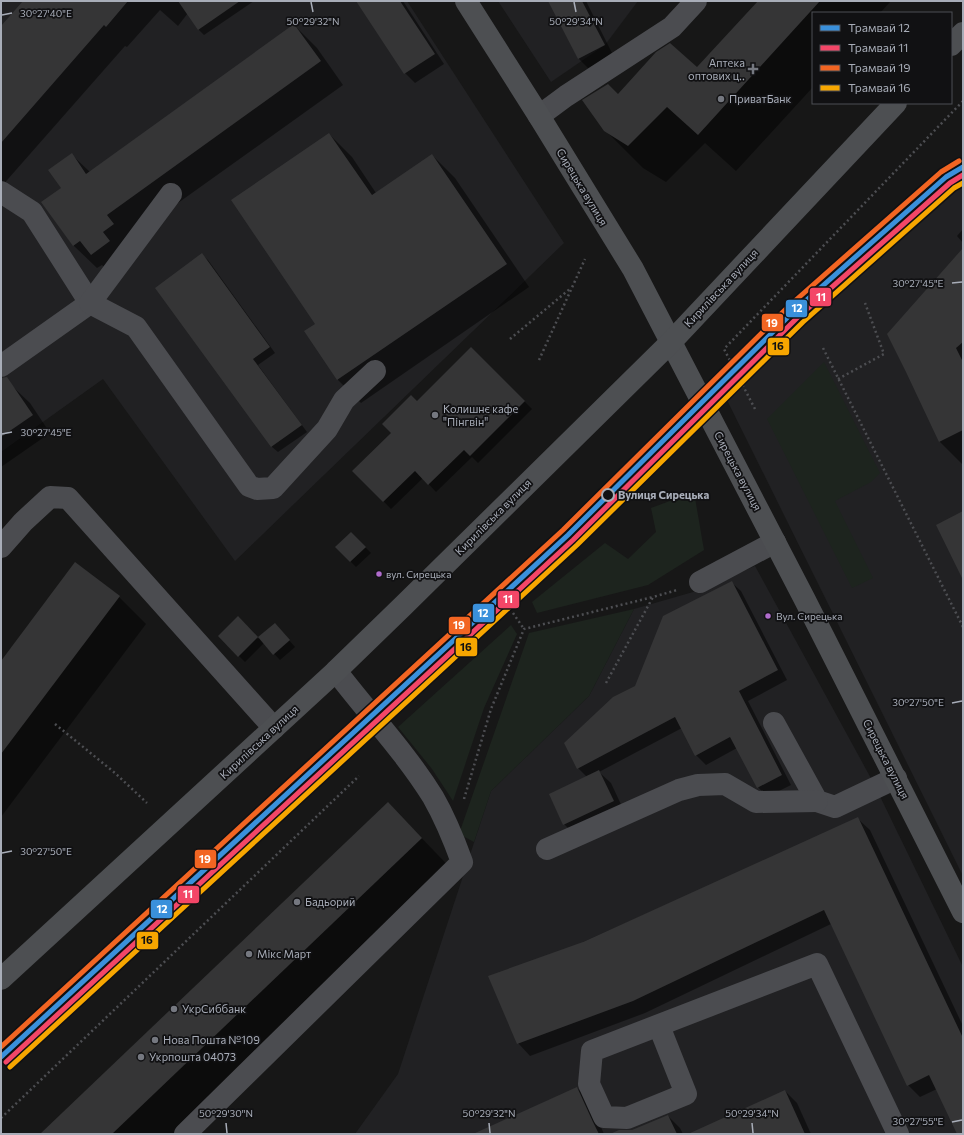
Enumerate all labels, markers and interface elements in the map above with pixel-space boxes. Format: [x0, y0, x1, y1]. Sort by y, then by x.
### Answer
text: 30°27'40"E [20, 7, 72, 19]
legend [812, 12, 952, 104]
text: 50°29'32"N [286, 15, 340, 27]
text: 50°29'34"N [549, 15, 603, 27]
text: Трамвай 12 [848, 20, 910, 34]
text: Трамвай 11 [848, 40, 909, 54]
place label: Аптека оптових ц‥ [688, 56, 745, 82]
text: Трамвай 19 [848, 60, 911, 74]
marker: Аптека оптових ц‥ [748, 64, 758, 74]
text: Трамвай 16 [848, 80, 911, 94]
place label: ПриватБанк [729, 92, 792, 105]
marker: ПриватБанк [716, 94, 726, 104]
street label: Сирецька вулиця [554, 146, 611, 228]
street label: Кирилівська вулиця [681, 246, 760, 329]
text: 30°27'45"E [892, 277, 944, 289]
line badge: 11 [809, 287, 832, 307]
text: 11 [816, 290, 826, 303]
line badge: 12 [785, 299, 808, 318]
text: 12 [791, 301, 803, 314]
line badge: 19 [761, 313, 784, 332]
text: 19 [766, 316, 778, 329]
line badge: 16 [767, 337, 790, 356]
text: 16 [772, 339, 784, 352]
place label: Колишнє кафе "Пінгвін" [443, 402, 518, 428]
marker: Колишнє кафе "Пінгвін" [430, 410, 440, 420]
text: 30°27'45"E [20, 426, 72, 438]
street label: Сирецька вулиця [712, 429, 765, 513]
street label: Кирилівська вулиця [452, 476, 533, 557]
marker: Вулиця Сирецька [601, 488, 615, 502]
place label: Вулиця Сирецька [618, 488, 710, 501]
place label: вул. Сирецька [386, 568, 451, 580]
marker: вул. Сирецька [374, 569, 384, 579]
line badge: 11 [497, 590, 520, 609]
text: 11 [503, 592, 513, 605]
line badge: 12 [472, 603, 495, 623]
text: 12 [477, 606, 489, 619]
place label: Вул. Сирецька [776, 610, 843, 622]
marker: Вул. Сирецька [763, 611, 773, 621]
line badge: 19 [448, 616, 471, 635]
text: 19 [453, 618, 465, 631]
line badge: 16 [455, 637, 478, 657]
text: 16 [460, 640, 472, 653]
text: 30°27'50"E [892, 696, 944, 708]
street label: Кирилівська вулиця [217, 702, 300, 781]
street label: Сирецька вулиця [861, 717, 912, 801]
text: 30°27'50"E [20, 845, 72, 857]
line badge: 19 [194, 849, 217, 869]
text: 19 [199, 852, 211, 865]
line badge: 11 [177, 885, 200, 904]
text: 11 [183, 887, 193, 900]
place label: Бадьорий [305, 895, 355, 908]
marker: Бадьорий [292, 897, 302, 907]
line badge: 12 [150, 899, 173, 919]
text: 12 [156, 902, 168, 915]
line badge: 16 [136, 931, 159, 950]
text: 16 [141, 933, 153, 946]
place label: Мікс Март [257, 947, 311, 960]
marker: Мікс Март [244, 949, 254, 959]
place label: УкрСиббанк [182, 1002, 246, 1015]
marker: УкрСиббанк [169, 1004, 179, 1014]
place label: Нова Пошта №109 [163, 1033, 260, 1046]
marker: Нова Пошта №109 [150, 1035, 160, 1045]
place label: Укрпошта 04073 [149, 1050, 236, 1063]
marker: Укрпошта 04073 [136, 1052, 146, 1062]
text: 50°29'30"N [199, 1107, 253, 1119]
text: 50°29'32"N [462, 1107, 516, 1119]
text: 50°29'34"N [725, 1107, 779, 1119]
text: 30°27'55"E [893, 1115, 944, 1127]

